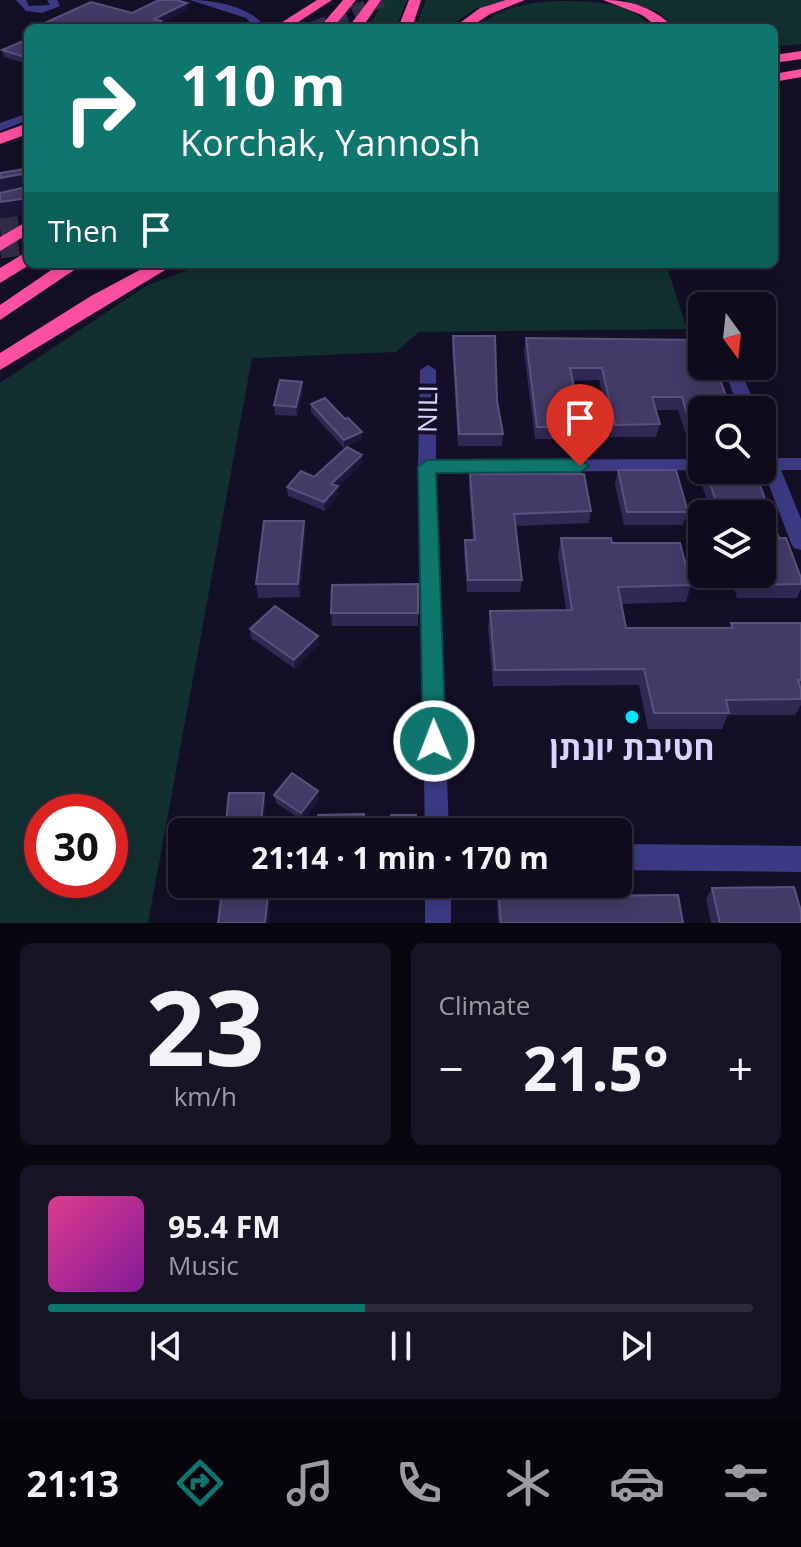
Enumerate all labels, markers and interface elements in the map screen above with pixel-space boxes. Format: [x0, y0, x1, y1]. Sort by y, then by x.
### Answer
text: 110 m [180, 46, 346, 122]
icon: right [48, 56, 152, 160]
text: Korchak, Yannosh [180, 118, 481, 167]
icon: arrive [134, 208, 178, 252]
text: Then [48, 210, 118, 251]
north arrow [688, 292, 776, 380]
map controls [688, 292, 776, 588]
pin [546, 384, 614, 466]
street label: NILI [409, 385, 445, 433]
icon: arrive [558, 396, 602, 440]
button: search [688, 396, 776, 484]
button: layers [688, 500, 776, 588]
position arrow [392, 699, 476, 783]
marker: חטיבת יונתן [623, 708, 641, 726]
place label: חטיבת יונתן [550, 726, 714, 769]
speed limit sign: 30 [24, 794, 128, 898]
text: 21:14 · 1 min · 170 m [251, 837, 549, 878]
text: 23 [146, 955, 265, 1096]
text: Climate [439, 987, 530, 1023]
text: 21.5° [523, 1027, 669, 1109]
text: − [439, 1038, 464, 1098]
text: + [728, 1038, 753, 1098]
text: km/h [174, 1078, 237, 1114]
text: 95.4 FM [168, 1206, 281, 1247]
text: Music [168, 1247, 239, 1283]
icon: previous [144, 1324, 188, 1368]
icon: pause [379, 1324, 423, 1368]
icon: next [614, 1324, 658, 1368]
icon: directions [172, 1455, 228, 1511]
icon: music [282, 1455, 338, 1511]
icon: phone [391, 1455, 447, 1511]
icon: climate [500, 1455, 556, 1511]
icon: car [609, 1455, 665, 1511]
icon: filters [718, 1455, 774, 1511]
text: 21:13 [27, 1459, 119, 1508]

